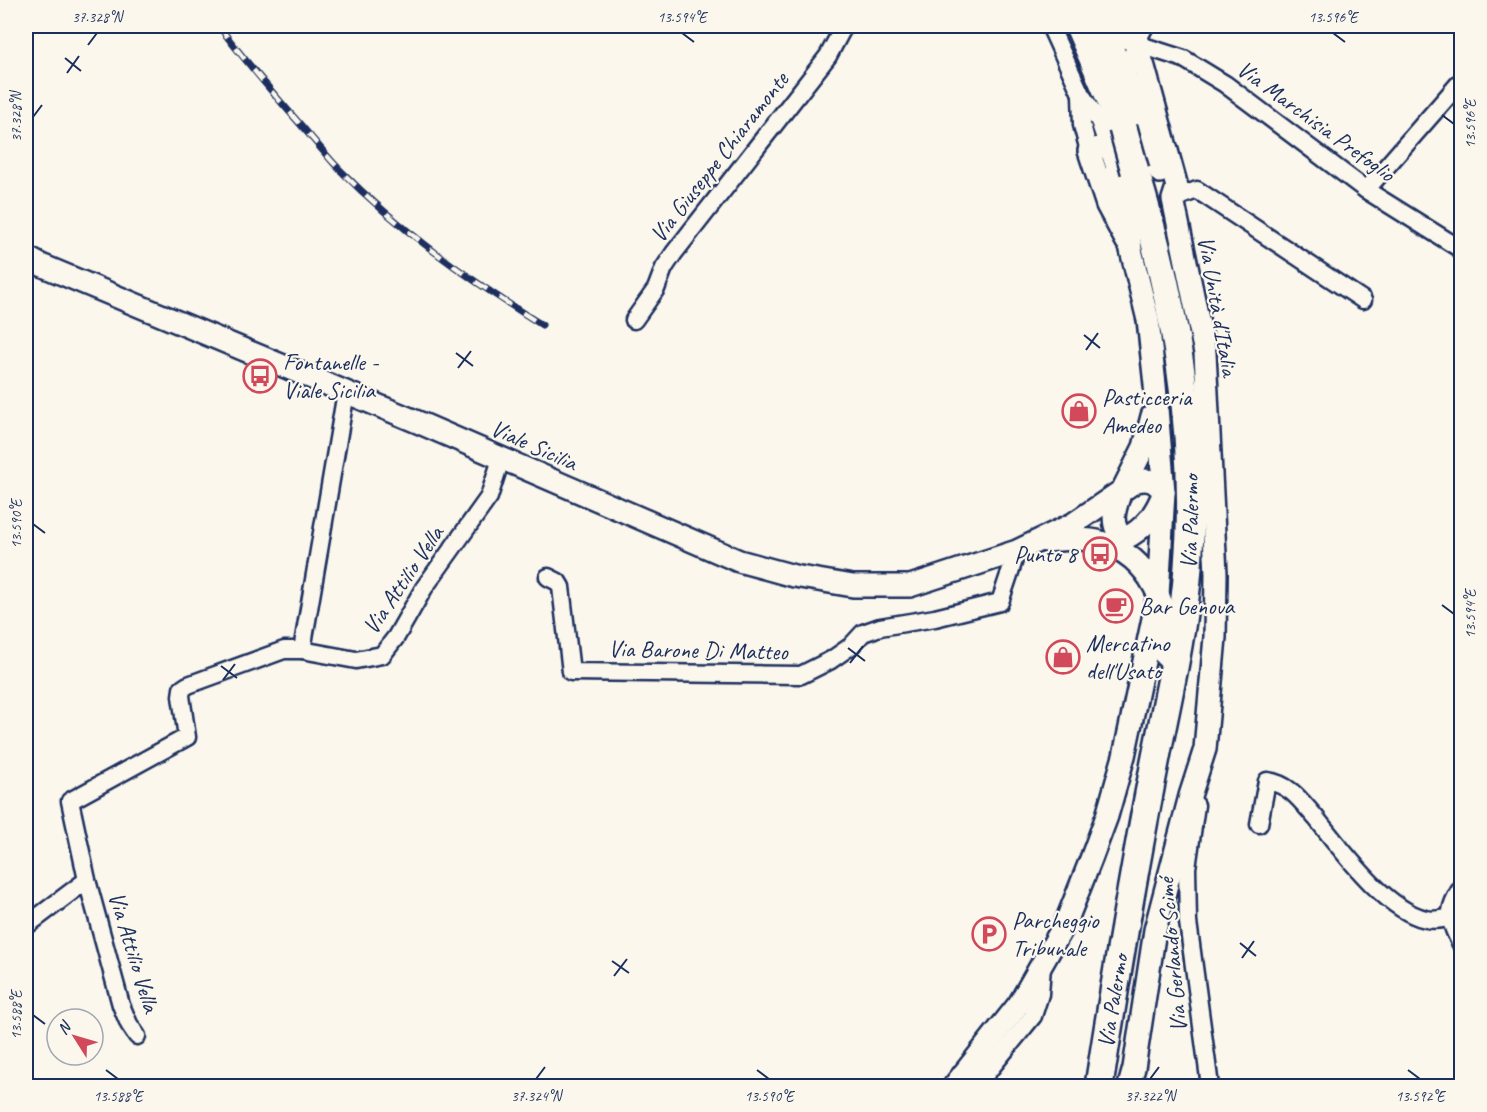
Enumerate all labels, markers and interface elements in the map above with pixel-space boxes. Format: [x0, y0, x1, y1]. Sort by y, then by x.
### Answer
text: 37.328°N [72, 8, 125, 27]
text: 13.594°E [658, 8, 709, 27]
text: 13.596°E [1309, 8, 1360, 27]
street label: Via Marchisia Prefoglio [1231, 54, 1402, 189]
street label: Via Giuseppe Chiaramonte [643, 64, 796, 248]
text: 37.328°N [7, 89, 26, 142]
text: 13.596°E [1461, 97, 1480, 148]
street label: Via Unità d'Italia [1191, 234, 1245, 380]
place label: Fontanelle - Viale Sicilia [283, 347, 380, 405]
bus stop icon: Fontanelle - Viale Sicilia [242, 358, 278, 394]
place label: Pasticceria Amedeo [1102, 382, 1193, 440]
shop icon: Pasticceria Amedeo [1061, 393, 1097, 429]
street label: Viale Sicilia [486, 413, 583, 478]
street label: Via Palermo [1173, 472, 1206, 570]
text: 13.590°E [7, 497, 26, 548]
street label: Via Attilio Vella [356, 519, 451, 640]
bus stop icon: Punto 8 [1082, 536, 1118, 572]
place label: Punto 8 [1014, 539, 1079, 569]
text: 13.594°E [1461, 587, 1480, 638]
cafe icon: Bar Genova [1098, 588, 1134, 624]
place label: Bar Genova [1139, 591, 1235, 621]
place label: Mercatino dell'Usato [1086, 628, 1171, 686]
street label: Via Barone Di Matteo [608, 633, 789, 667]
shop icon: Mercatino dell'Usato [1045, 639, 1081, 675]
street label: Via Gerlando Scimé [1150, 872, 1194, 1033]
street label: Via Attilio Vella [101, 888, 167, 1017]
place label: Parcheggio Tribunale [1012, 905, 1100, 963]
parking icon: Parcheggio Tribunale [971, 916, 1007, 952]
street label: Via Palermo [1090, 950, 1135, 1050]
text: 13.588°E [7, 988, 26, 1039]
north arrow [45, 1007, 105, 1067]
text: N [53, 1016, 77, 1039]
text: 13.588°E [94, 1087, 145, 1106]
text: 37.324°N [511, 1087, 564, 1106]
text: 13.590°E [745, 1087, 796, 1106]
text: 37.322°N [1125, 1087, 1178, 1106]
text: 13.592°E [1396, 1087, 1447, 1106]

